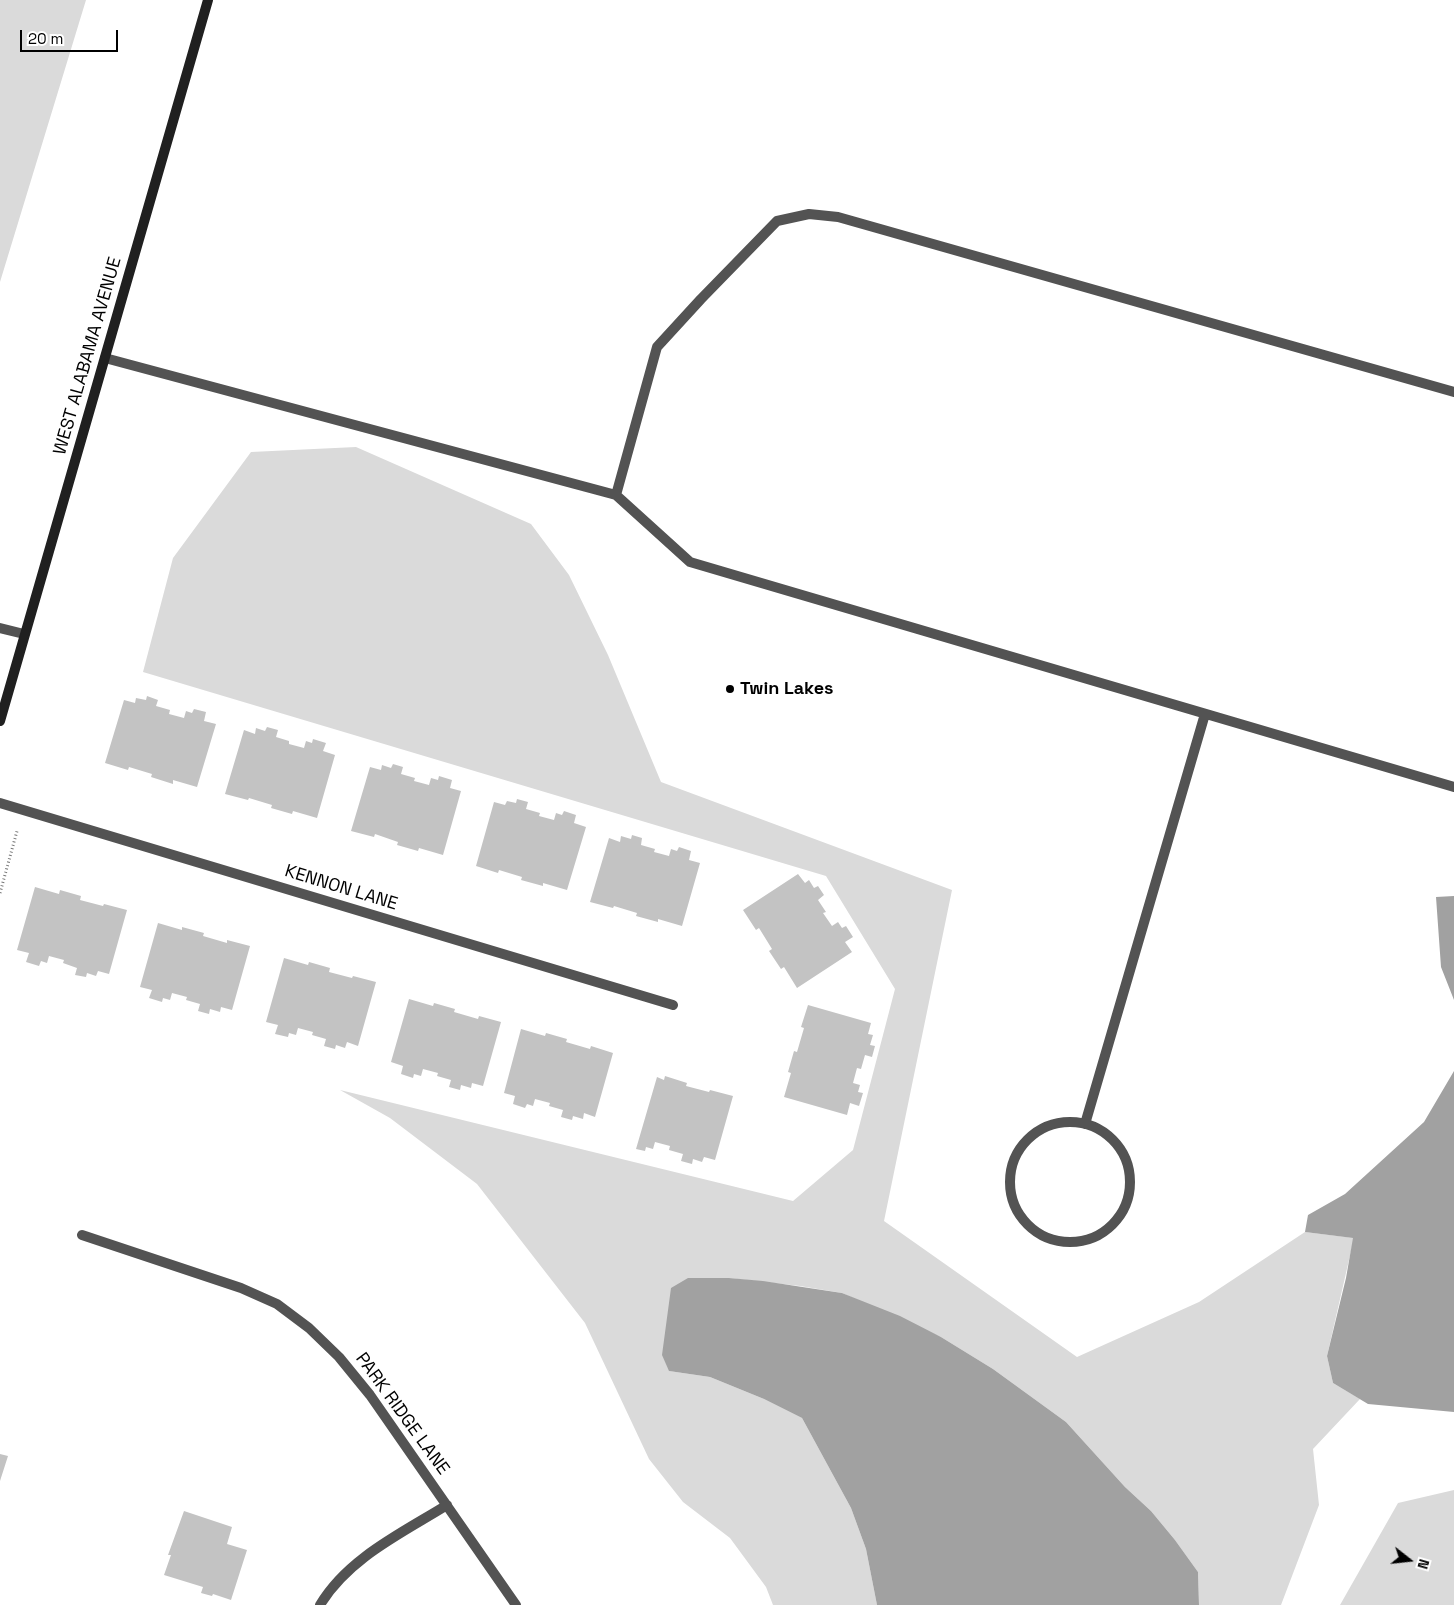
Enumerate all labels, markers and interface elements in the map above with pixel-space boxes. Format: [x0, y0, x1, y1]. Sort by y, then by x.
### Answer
scale bar [22, 20, 120, 52]
text: 20 m [28, 29, 63, 48]
street label: WEST ALABAMA AVENUE [49, 255, 127, 457]
place label: Twin Lakes [740, 678, 834, 700]
marker: Twin Lakes [724, 683, 736, 695]
street label: KENNON LANE [282, 861, 400, 915]
street label: PARK RIDGE LANE [350, 1349, 454, 1479]
north arrow [1384, 1535, 1434, 1585]
text: N [1413, 1557, 1433, 1571]

